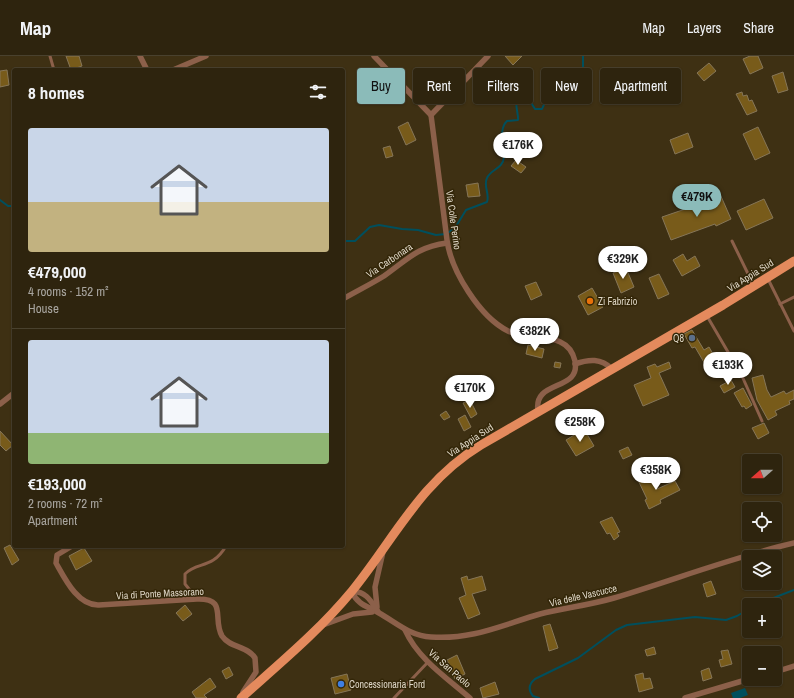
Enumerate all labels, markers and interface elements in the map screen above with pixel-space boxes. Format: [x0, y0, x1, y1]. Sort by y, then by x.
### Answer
text: Map [20, 15, 51, 41]
text: Map [643, 19, 665, 37]
text: Layers [687, 19, 721, 37]
text: Share [743, 19, 774, 37]
chip: Buy [357, 68, 405, 104]
chip: Rent [413, 68, 465, 104]
chip: Filters [473, 68, 533, 104]
chip: New [541, 68, 592, 104]
chip: Apartment [600, 68, 681, 104]
text: 8 homes [28, 81, 85, 104]
icon: filters [307, 81, 329, 103]
pin: €176K [490, 132, 546, 166]
text: €176K [502, 136, 534, 153]
icon: home [143, 154, 215, 226]
pin: €479K [669, 184, 725, 218]
text: €479K [681, 188, 713, 205]
street label: Via Colle Perino [443, 190, 464, 251]
street label: Via Carbonara [364, 240, 415, 281]
pin: €329K [595, 246, 651, 280]
text: €329K [607, 250, 639, 267]
street label: Via Appia Sud [725, 256, 776, 295]
text: €479,000 [28, 260, 86, 283]
text: 4 rooms · 152 m² [28, 283, 109, 300]
place label: Zi Fabrizio [598, 295, 638, 308]
marker: Zi Fabrizio [585, 296, 595, 306]
text: House [28, 300, 59, 317]
pin: €382K [507, 318, 563, 352]
text: €382K [519, 322, 551, 339]
place label: Q8 [673, 332, 684, 345]
marker: Q8 [687, 333, 697, 343]
pin: €193K [700, 352, 756, 386]
text: €193K [712, 356, 744, 373]
icon: home [143, 366, 215, 438]
pin: €170K [442, 375, 498, 409]
text: €170K [454, 379, 486, 396]
pin: €258K [552, 409, 608, 443]
text: €258K [564, 413, 596, 430]
street label: Via Appia Sud [445, 421, 496, 460]
north arrow [742, 454, 782, 494]
map controls [742, 454, 782, 686]
pin: €358K [628, 457, 684, 491]
text: €358K [640, 461, 672, 478]
text: €193,000 [28, 472, 86, 495]
text: 2 rooms · 72 m² [28, 495, 103, 512]
button: locate [742, 502, 782, 542]
text: Apartment [28, 512, 77, 529]
button: layers [742, 550, 782, 590]
street label: Via delle Vascucce [548, 581, 619, 610]
street label: Via di Ponte Massorano [116, 585, 205, 602]
button: + [742, 598, 782, 638]
street label: Via San Paolo [426, 646, 474, 691]
button: − [742, 646, 782, 686]
place label: Concessionaria Ford [349, 678, 425, 691]
marker: Concessionaria Ford [336, 679, 346, 689]

